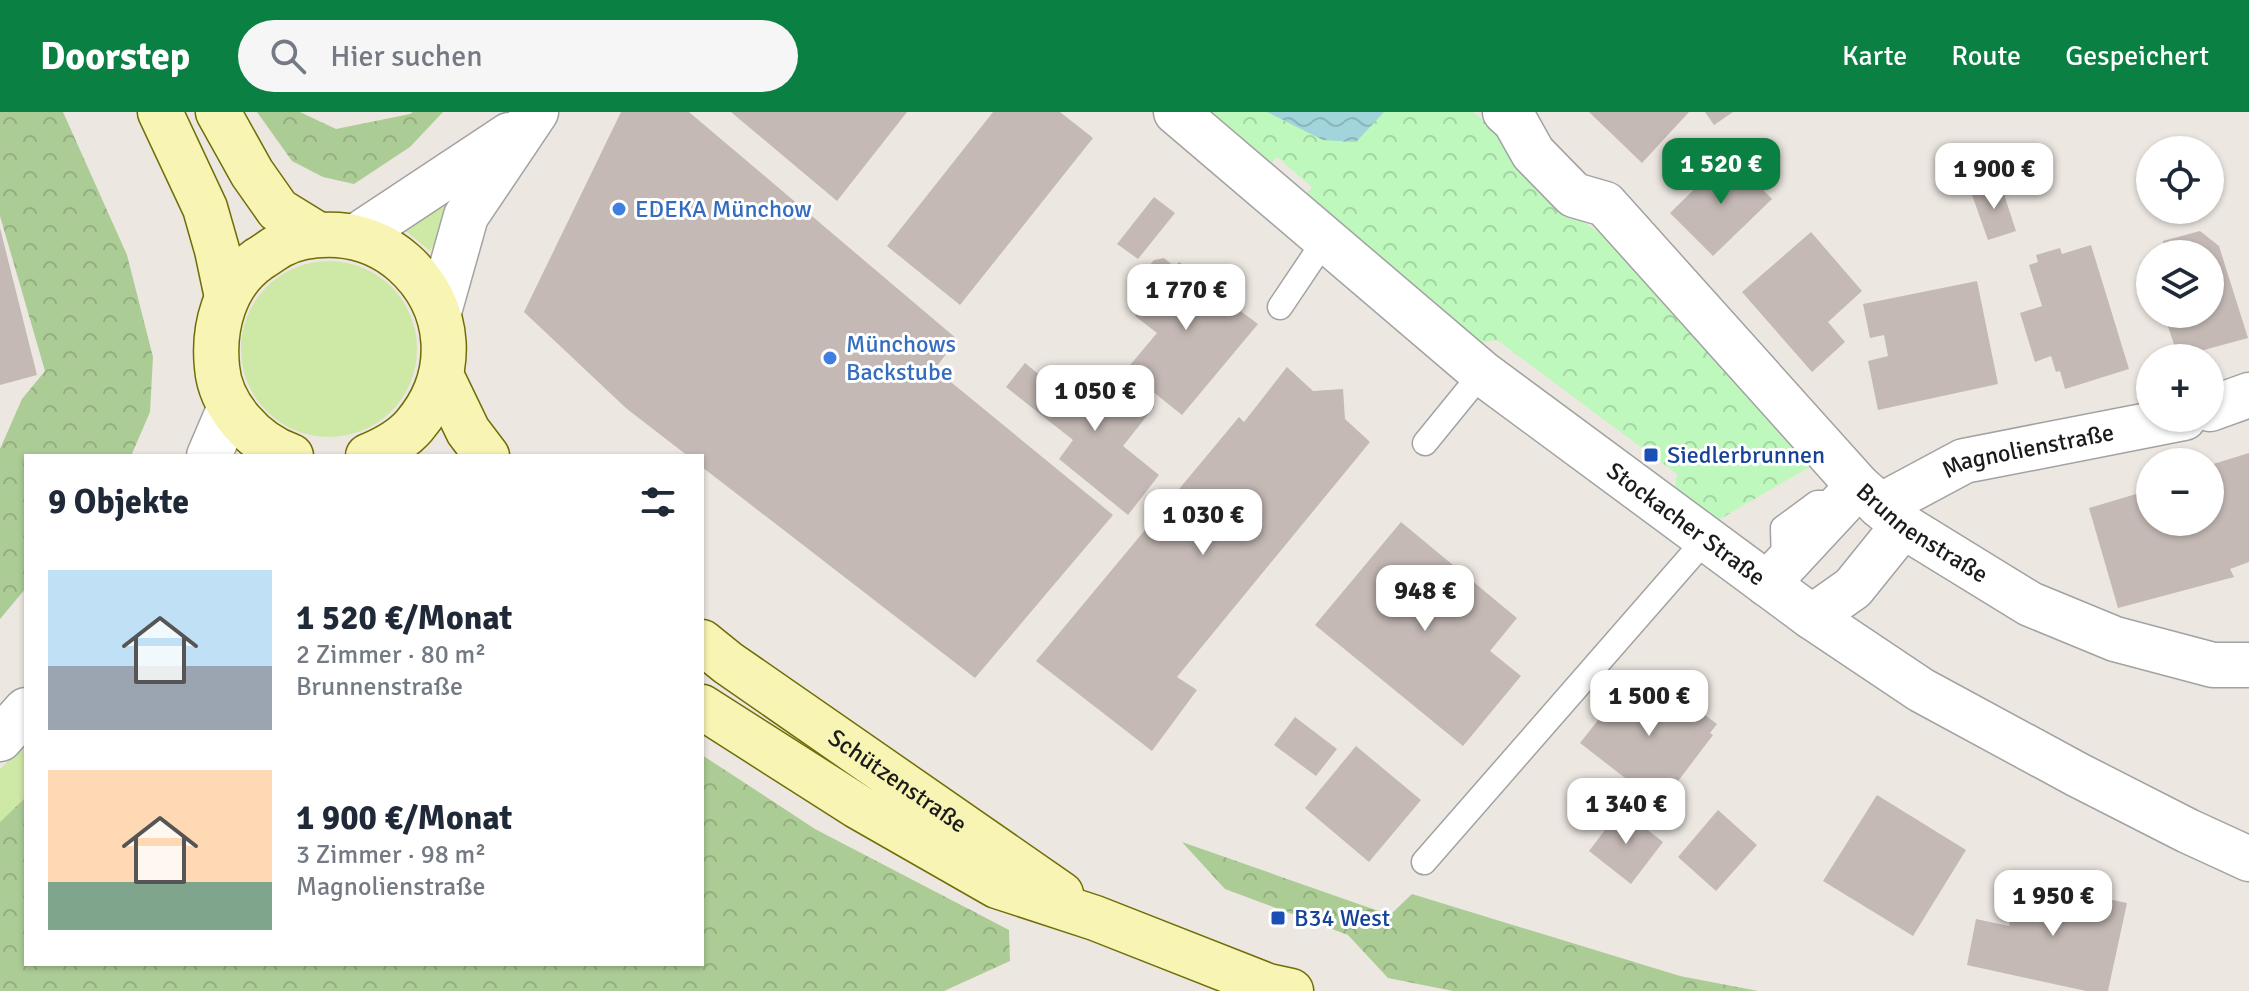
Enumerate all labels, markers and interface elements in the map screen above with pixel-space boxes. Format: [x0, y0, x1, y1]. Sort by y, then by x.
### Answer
search box [238, 20, 798, 92]
text: Doorstep [40, 33, 190, 80]
icon: search [266, 34, 310, 78]
text: Hier suchen [330, 38, 483, 75]
text: Karte [1842, 39, 1907, 73]
text: Route [1951, 39, 2021, 73]
text: Gespeichert [2065, 39, 2209, 73]
map controls [2136, 136, 2224, 536]
button: locate [2136, 136, 2224, 224]
pin: 1 520 € [1647, 138, 1795, 206]
pin: 1 900 € [1920, 143, 2068, 211]
text: 1 520 € [1680, 148, 1762, 180]
text: 1 900 € [1953, 153, 2035, 185]
place label: EDEKA Münchow [635, 194, 812, 224]
marker: EDEKA Münchow [610, 200, 628, 218]
button: layers [2136, 240, 2224, 328]
pin: 1 770 € [1112, 264, 1260, 332]
text: 1 770 € [1145, 274, 1227, 306]
place label: Münchows Backstube [846, 329, 956, 387]
button: + [2136, 344, 2224, 432]
marker: Münchows Backstube [821, 349, 839, 367]
pin: 1 050 € [1021, 365, 1169, 433]
text: 1 050 € [1054, 375, 1136, 407]
street label: Magnolienstraße [1937, 417, 2116, 485]
place label: Siedlerbrunnen [1667, 440, 1825, 470]
marker: Siedlerbrunnen [1642, 446, 1660, 464]
button: − [2136, 448, 2224, 536]
street label: Stockacher Straße [1601, 455, 1771, 592]
street label: Brunnenstraße [1850, 477, 1993, 590]
icon: filters [636, 480, 680, 524]
text: 9 Objekte [48, 481, 189, 523]
pin: 1 030 € [1129, 489, 1277, 557]
text: 1 030 € [1162, 499, 1244, 531]
pin: 948 € [1369, 565, 1481, 633]
text: 948 € [1394, 575, 1456, 607]
text: 1 520 €/Monat [296, 597, 512, 639]
icon: home [112, 602, 208, 698]
text: 2 Zimmer · 80 m² [296, 639, 486, 671]
pin: 1 500 € [1575, 670, 1723, 738]
text: Brunnenstraße [296, 671, 463, 703]
text: 1 500 € [1608, 680, 1690, 712]
street label: Schützenstraße [823, 722, 973, 839]
pin: 1 340 € [1552, 778, 1700, 846]
text: 1 340 € [1585, 788, 1667, 820]
text: 1 900 €/Monat [296, 797, 512, 839]
icon: home [112, 802, 208, 898]
text: 3 Zimmer · 98 m² [296, 839, 486, 871]
pin: 1 950 € [1979, 870, 2127, 938]
text: Magnolienstraße [296, 871, 486, 903]
text: 1 950 € [2012, 880, 2094, 912]
place label: B34 West [1294, 903, 1390, 933]
marker: B34 West [1269, 909, 1287, 927]

